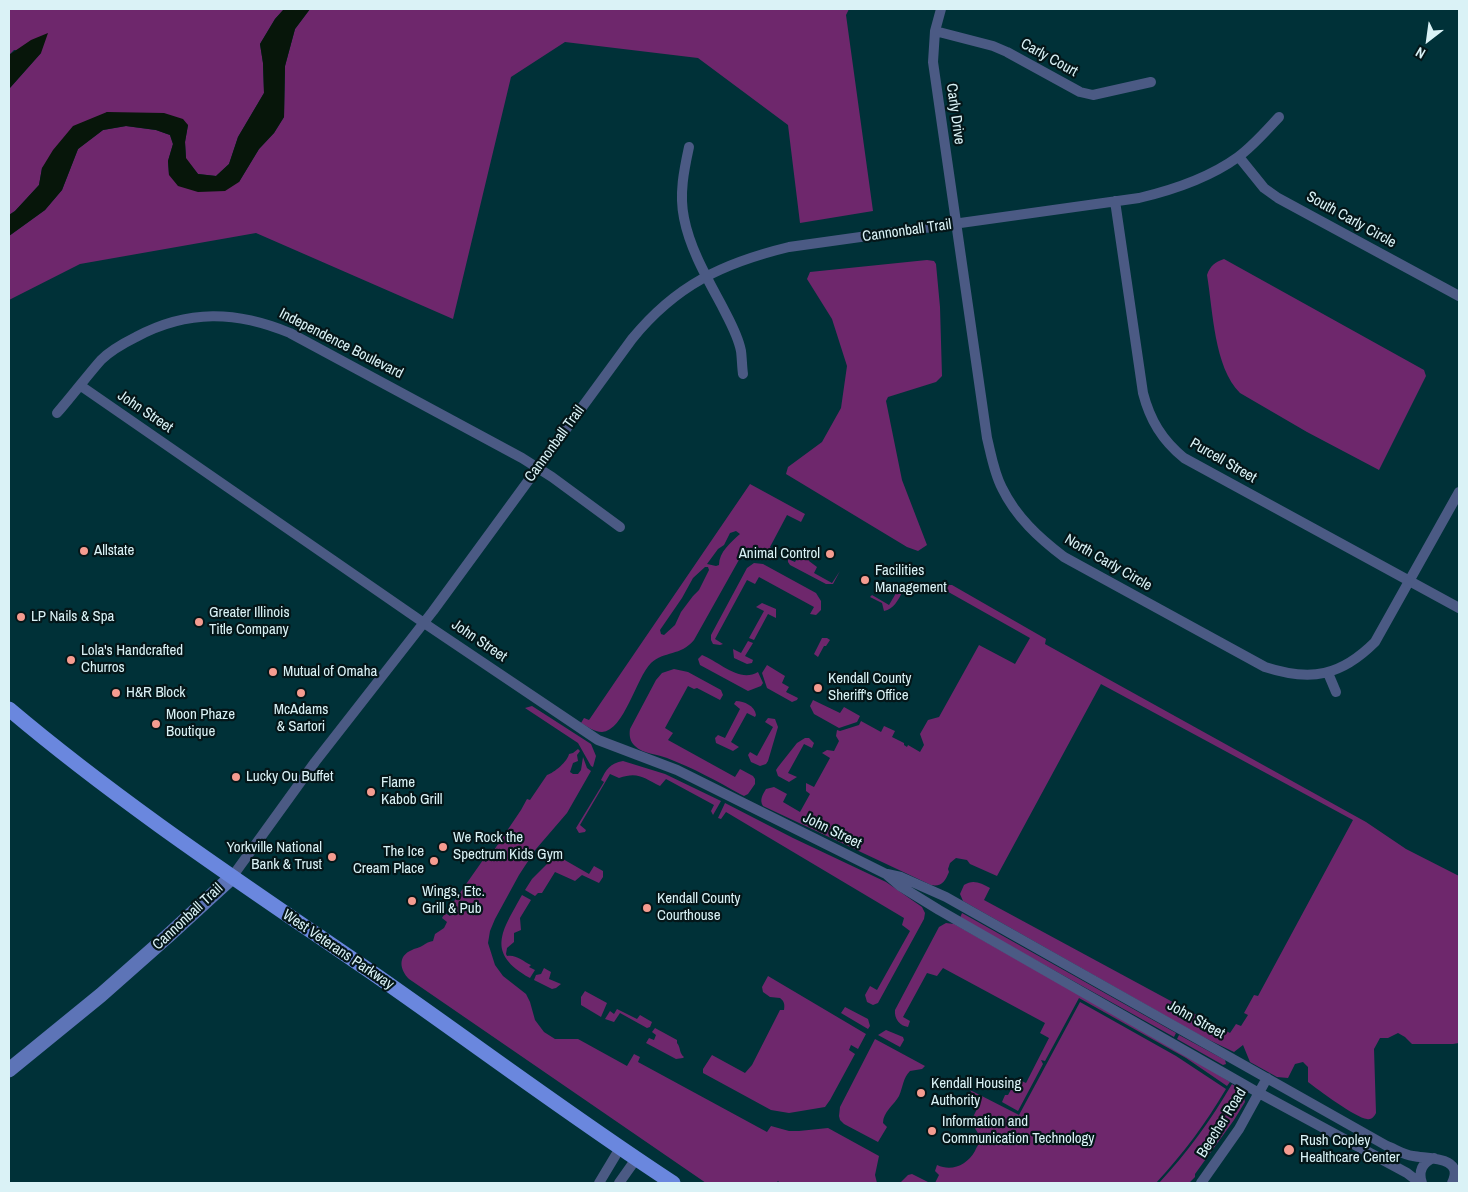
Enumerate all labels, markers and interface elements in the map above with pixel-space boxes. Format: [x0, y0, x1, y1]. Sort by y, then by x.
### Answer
north arrow [1403, 15, 1453, 65]
street label: Carly Court [1017, 35, 1081, 81]
text: N [1412, 43, 1429, 63]
street label: Carly Drive [942, 82, 968, 146]
street label: South Carly Circle [1303, 188, 1399, 252]
street label: Cannonball Trail [861, 216, 953, 246]
street label: Independence Boulevard [276, 305, 406, 383]
street label: John Street [114, 387, 176, 437]
street label: Cannonball Trail [521, 402, 589, 486]
street label: Purcell Street [1187, 435, 1259, 487]
street label: North Carly Circle [1061, 531, 1155, 595]
place label: Allstate [94, 542, 134, 560]
marker: Allstate [78, 545, 90, 557]
place label: Animal Control [739, 545, 820, 563]
marker: Animal Control [824, 548, 836, 560]
place label: Facilities Management [875, 562, 947, 597]
marker: Facilities Management [859, 574, 871, 586]
place label: Greater Illinois Title Company [209, 604, 290, 639]
place label: LP Nails & Spa [31, 608, 114, 626]
marker: LP Nails & Spa [15, 611, 27, 623]
marker: Greater Illinois Title Company [193, 616, 205, 628]
street label: John Street [448, 616, 510, 666]
place label: Lola's Handcrafted Churros [81, 642, 183, 677]
marker: Lola's Handcrafted Churros [65, 654, 77, 666]
place label: Mutual of Omaha [283, 663, 377, 681]
marker: Mutual of Omaha [267, 666, 279, 678]
place label: Kendall County Sheriff's Office [828, 670, 911, 705]
marker: Kendall County Sheriff's Office [812, 682, 824, 694]
place label: H&R Block [126, 684, 185, 702]
marker: H&R Block [110, 687, 122, 699]
marker: McAdams & Sartori [295, 687, 307, 699]
place label: McAdams & Sartori [274, 701, 328, 736]
place label: Moon Phaze Boutique [166, 706, 235, 741]
marker: Moon Phaze Boutique [150, 718, 162, 730]
place label: Lucky Ou Buffet [246, 768, 333, 786]
marker: Lucky Ou Buffet [230, 771, 242, 783]
place label: Flame Kabob Grill [381, 774, 443, 809]
marker: Flame Kabob Grill [365, 786, 377, 798]
street label: John Street [800, 809, 864, 853]
place label: We Rock the Spectrum Kids Gym [453, 829, 563, 864]
place label: Yorkville National Bank & Trust [227, 839, 322, 874]
marker: We Rock the Spectrum Kids Gym [437, 841, 449, 853]
place label: The Ice Cream Place [353, 843, 424, 878]
marker: Yorkville National Bank & Trust [326, 851, 338, 863]
marker: The Ice Cream Place [428, 855, 440, 867]
street label: Cannonball Trail [149, 880, 227, 954]
place label: Wings, Etc. Grill & Pub [422, 883, 485, 918]
place label: Kendall County Courthouse [657, 890, 740, 925]
marker: Wings, Etc. Grill & Pub [406, 895, 418, 907]
marker: Kendall County Courthouse [641, 902, 653, 914]
street label: West Veterans Parkway [279, 906, 397, 994]
street label: John Street [1164, 997, 1228, 1043]
place label: Kendall Housing Authority [931, 1075, 1021, 1110]
street label: Beecher Road [1194, 1085, 1250, 1161]
marker: Kendall Housing Authority [915, 1087, 927, 1099]
place label: Information and Communication Technology [942, 1113, 1094, 1148]
marker: Information and Communication Technology [926, 1125, 938, 1137]
place label: Rush Copley Healthcare Center [1300, 1132, 1400, 1167]
marker: Rush Copley Healthcare Center [1282, 1143, 1296, 1157]

